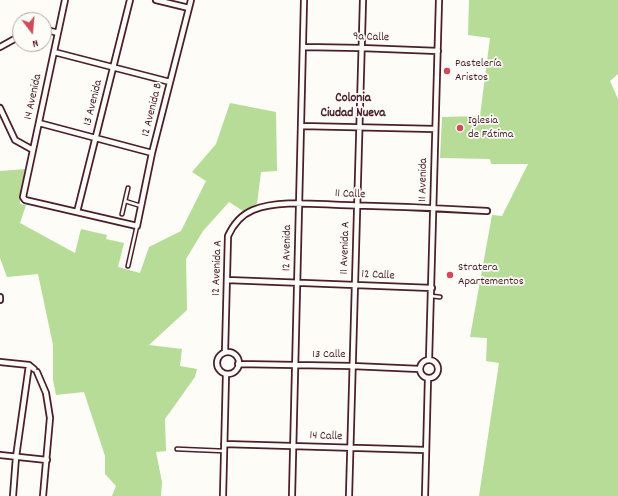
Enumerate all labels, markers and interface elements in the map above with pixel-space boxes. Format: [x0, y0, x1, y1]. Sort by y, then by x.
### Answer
north arrow [12, 12, 52, 52]
street label: 9a Calle [353, 30, 389, 46]
text: N [30, 34, 40, 51]
place label: Pastelería Aristos [455, 57, 501, 85]
marker: Pastelería Aristos [442, 66, 452, 76]
street label: 14 Avenida [22, 73, 46, 121]
street label: 13 Avenida [81, 79, 107, 127]
street label: 12 Avenida B [139, 82, 167, 138]
district label: Colonia Ciudad Nueva [321, 91, 385, 122]
place label: Iglesia de Fátima [468, 114, 513, 142]
marker: Iglesia de Fátima [455, 123, 465, 133]
street label: 11 Avenida [416, 158, 432, 202]
street label: 11 Calle [334, 187, 366, 203]
street label: 11 Avenida A [338, 221, 354, 275]
street label: 12 Avenida [280, 225, 296, 271]
street label: 12 Avenida A [210, 240, 226, 296]
place label: Stratera Apartementos [458, 261, 524, 289]
street label: 12 Calle [361, 268, 395, 284]
marker: Stratera Apartementos [445, 270, 455, 280]
street label: 13 Calle [312, 348, 346, 362]
street label: 14 Calle [309, 429, 343, 445]

